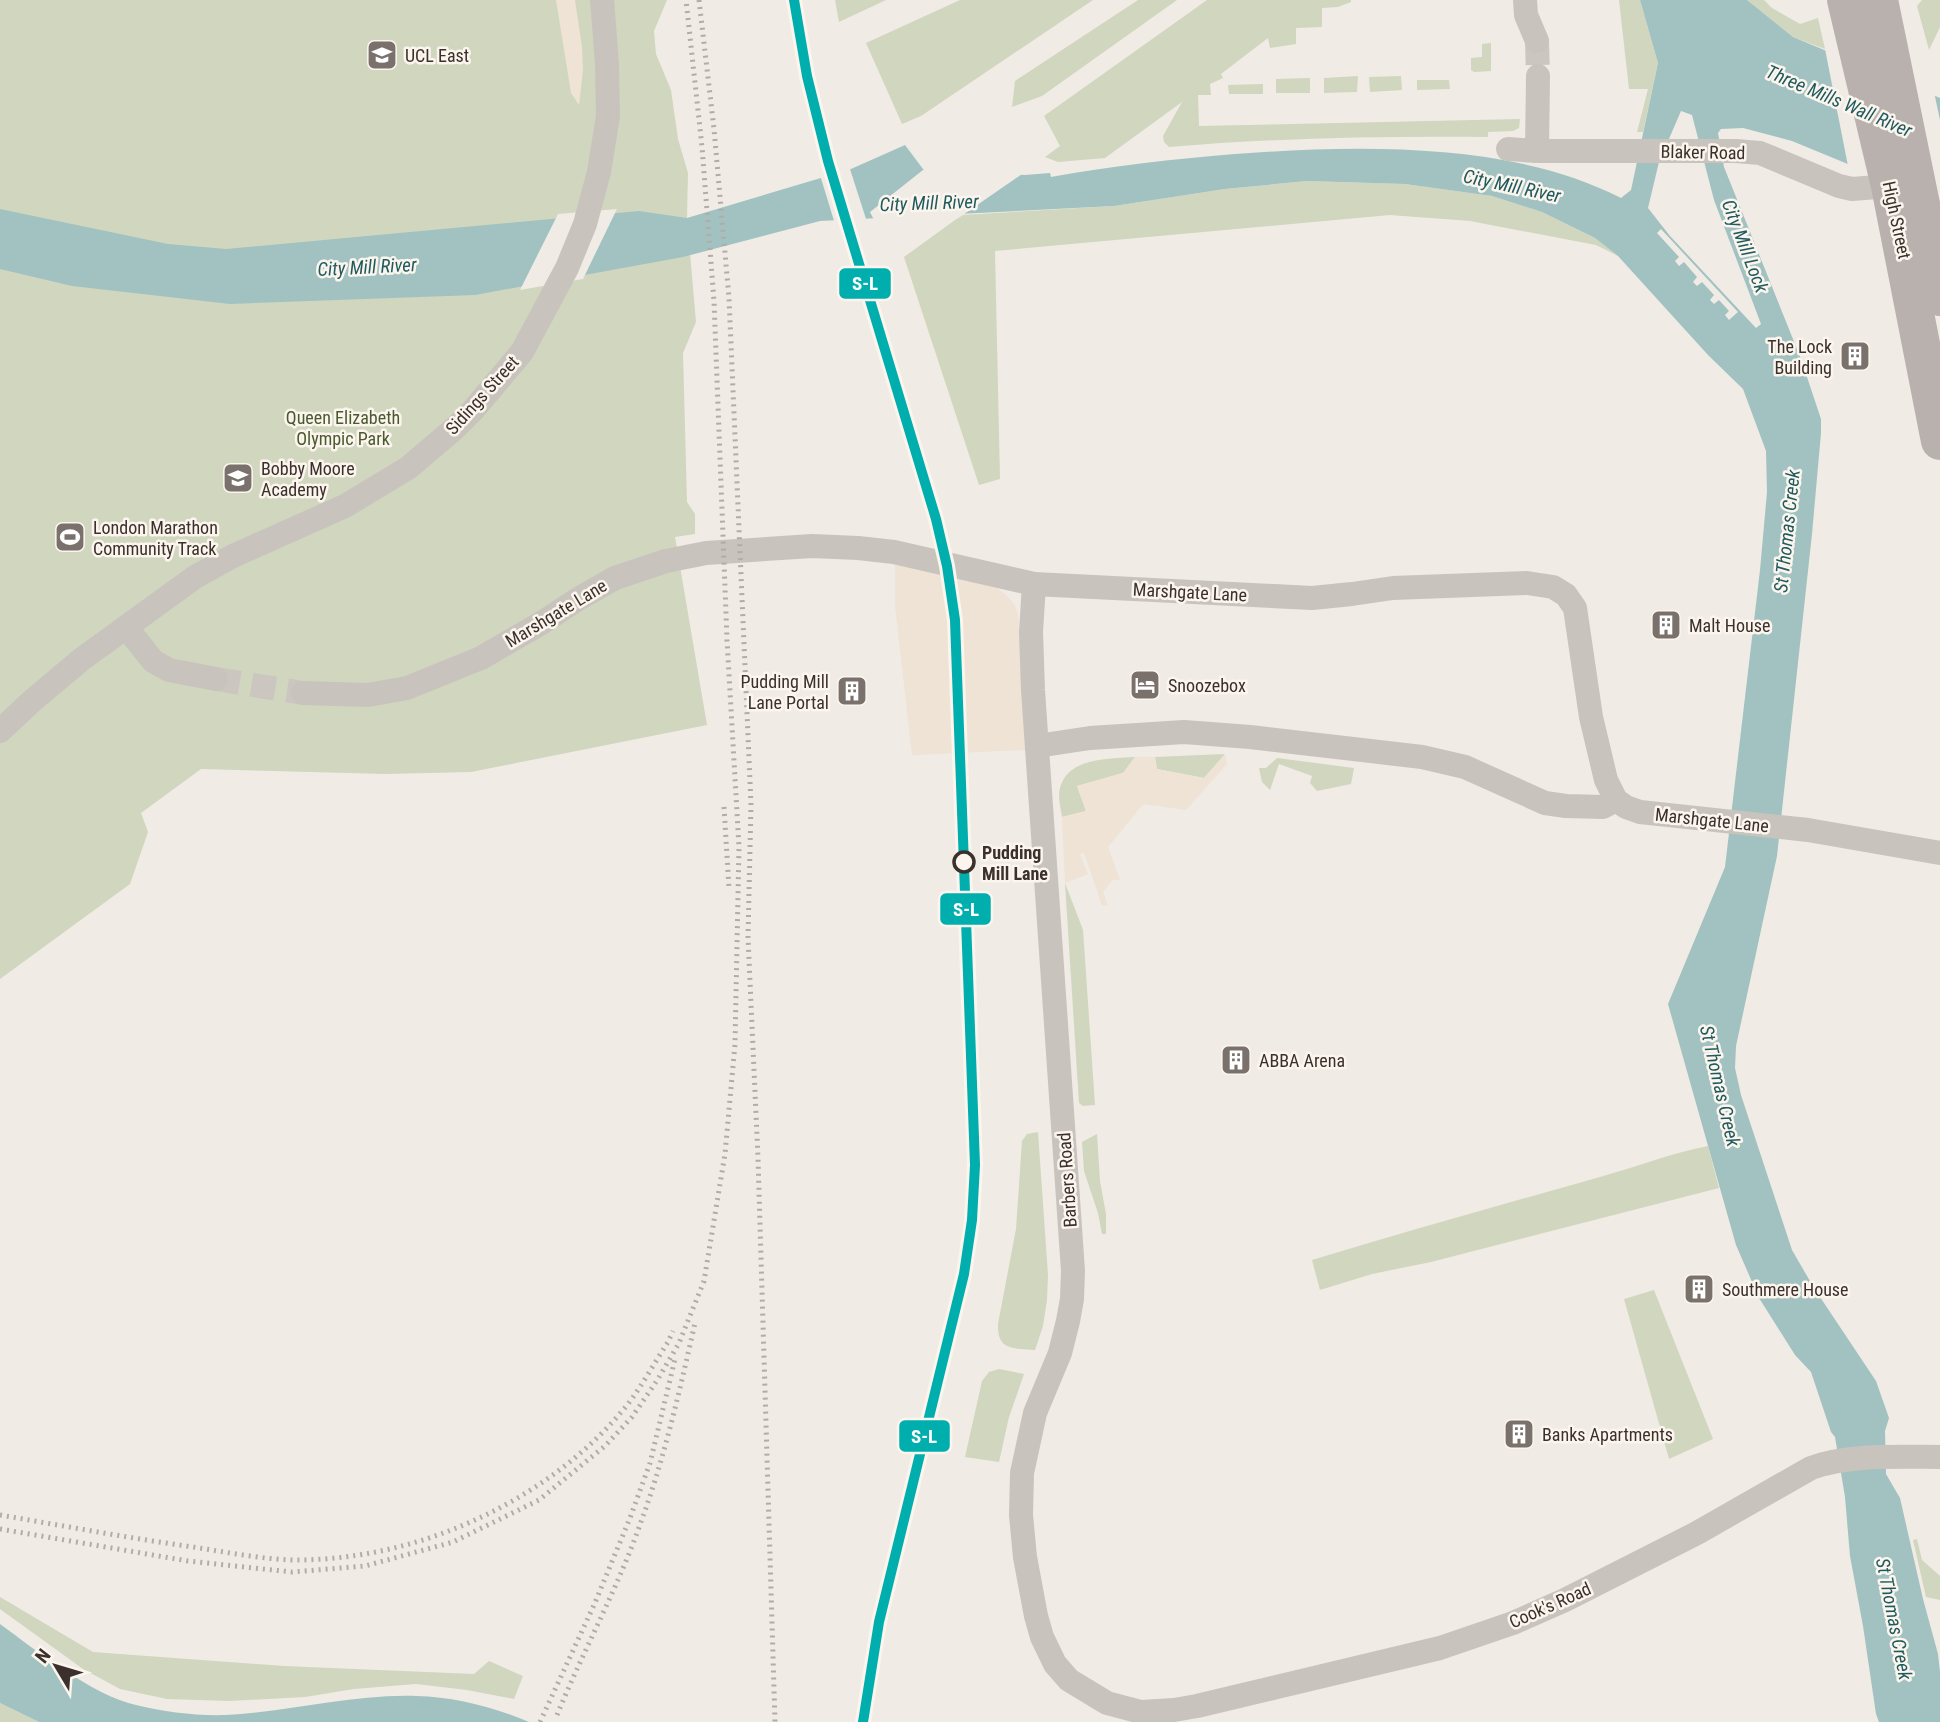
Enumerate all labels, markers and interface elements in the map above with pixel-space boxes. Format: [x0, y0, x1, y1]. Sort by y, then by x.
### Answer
school or university icon: UCL East [365, 38, 399, 72]
place label: UCL East [405, 45, 469, 66]
water label: Three Mills Wall River [1763, 60, 1916, 142]
street label: Blaker Road [1660, 141, 1746, 163]
water label: City Mill River [1461, 164, 1563, 208]
street label: High Street [1878, 179, 1916, 261]
water label: City Mill River [879, 190, 979, 216]
water label: City Mill Lock [1717, 196, 1774, 296]
water label: City Mill River [317, 253, 417, 281]
line badge: S-L [838, 267, 892, 300]
text: S-L [852, 272, 878, 295]
place label: The Lock Building [1767, 336, 1832, 378]
building icon: The Lock Building [1838, 339, 1872, 373]
street label: Sidings Street [441, 351, 523, 439]
park label: Queen Elizabeth Olympic Park [286, 407, 400, 449]
place label: Bobby Moore Academy [261, 458, 355, 500]
school or university icon: Bobby Moore Academy [221, 461, 255, 495]
water label: St Thomas Creek [1769, 468, 1805, 594]
place label: London Marathon Community Track [93, 517, 218, 559]
sports icon: London Marathon Community Track [53, 520, 87, 554]
street label: Marshgate Lane [502, 575, 610, 651]
street label: Marshgate Lane [1132, 579, 1248, 605]
building icon: Malt House [1649, 608, 1683, 642]
place label: Malt House [1689, 615, 1770, 636]
hotel icon: Snoozebox [1128, 668, 1162, 702]
place label: Pudding Mill Lane Portal [741, 671, 829, 713]
building icon: Pudding Mill Lane Portal [835, 674, 869, 708]
place label: Snoozebox [1168, 675, 1246, 696]
street label: Marshgate Lane [1654, 804, 1770, 836]
place label: Pudding Mill Lane [982, 842, 1048, 884]
marker: Pudding Mill Lane [953, 851, 975, 873]
line badge: S-L [939, 892, 992, 926]
text: S-L [953, 898, 979, 921]
water label: St Thomas Creek [1695, 1023, 1745, 1149]
building icon: ABBA Arena [1219, 1043, 1253, 1077]
place label: ABBA Arena [1259, 1050, 1345, 1071]
street label: Barbers Road [1053, 1132, 1081, 1228]
building icon: Southmere House [1682, 1272, 1716, 1306]
place label: Southmere House [1722, 1279, 1849, 1300]
building icon: Banks Apartments [1502, 1417, 1536, 1451]
line badge: S-L [898, 1419, 951, 1453]
place label: Banks Apartments [1542, 1424, 1673, 1445]
text: S-L [911, 1425, 937, 1448]
water label: St Thomas Creek [1871, 1556, 1917, 1683]
street label: Cook's Road [1506, 1578, 1594, 1632]
north arrow [21, 1631, 91, 1701]
text: N [30, 1644, 56, 1668]

